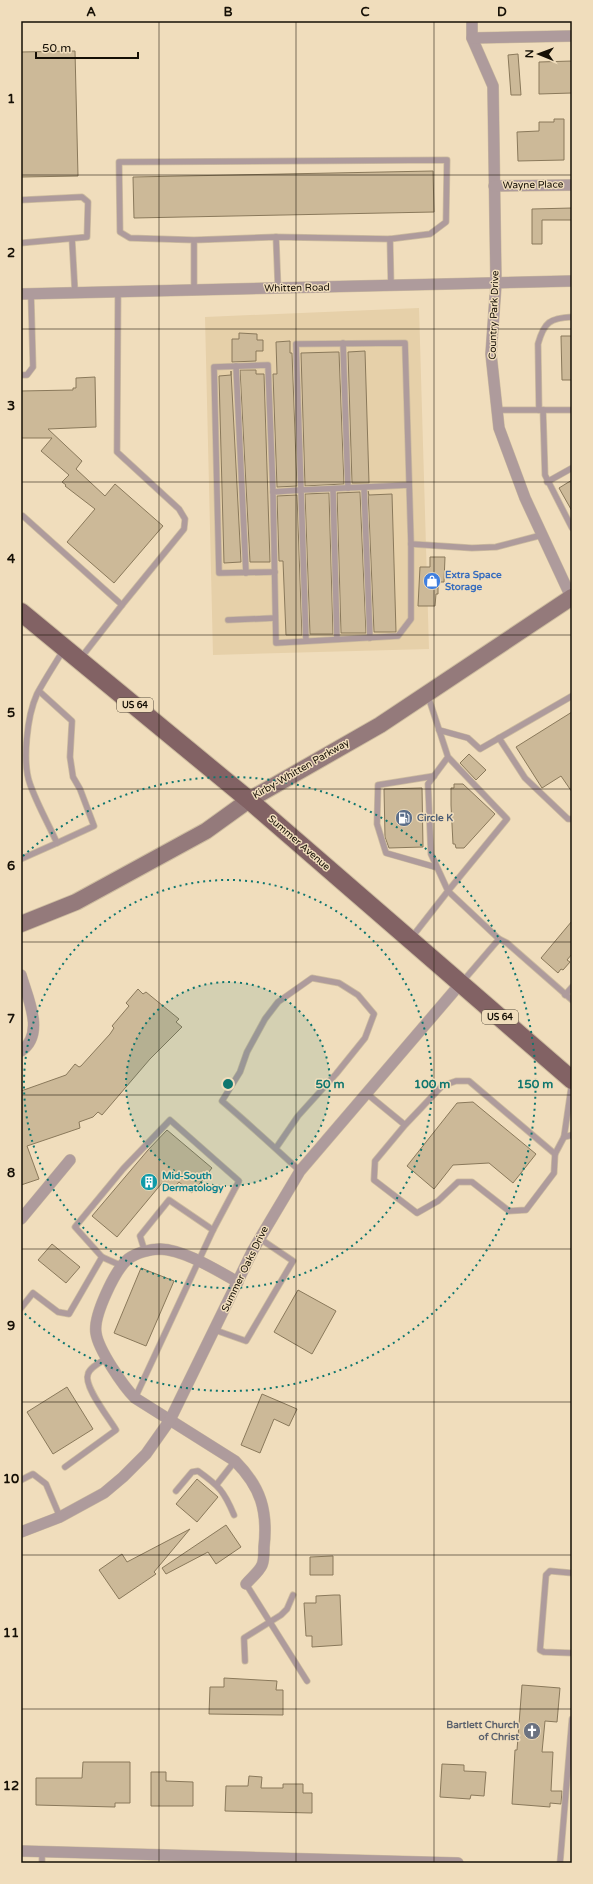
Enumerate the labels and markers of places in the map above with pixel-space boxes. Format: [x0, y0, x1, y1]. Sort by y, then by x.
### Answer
place label: Extra Space Storage [445, 569, 502, 593]
shop icon: Extra Space Storage [422, 571, 442, 591]
fuel station icon: Circle K [394, 808, 414, 828]
place label: Circle K [417, 812, 453, 824]
centre of rings [221, 1077, 235, 1091]
place label: Mid-South Dermatology [162, 1170, 224, 1194]
building icon: Mid-South Dermatology [139, 1172, 159, 1192]
place label: Bartlett Church of Christ [446, 1719, 519, 1743]
church icon: Bartlett Church of Christ [522, 1721, 542, 1741]

